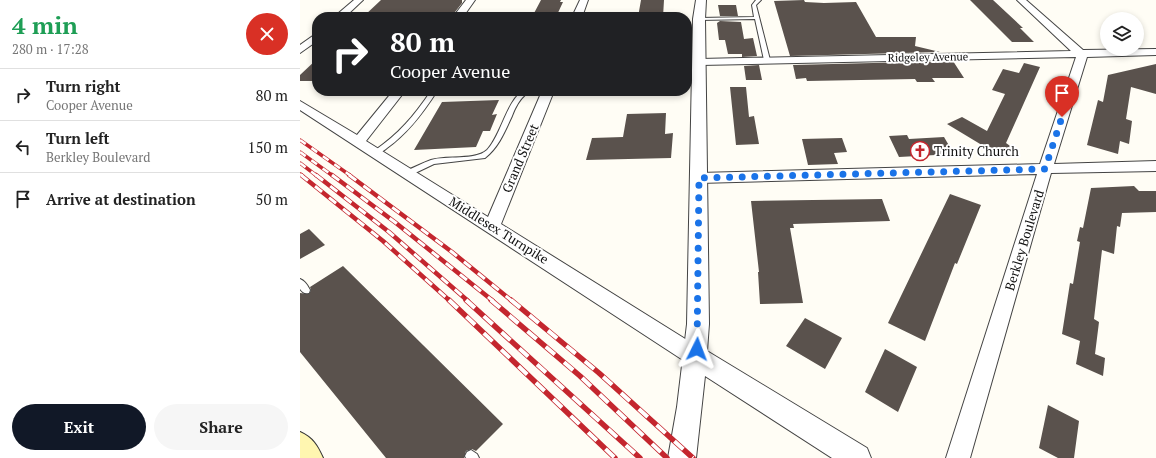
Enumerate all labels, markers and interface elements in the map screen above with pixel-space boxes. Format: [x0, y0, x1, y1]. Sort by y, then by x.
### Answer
text: 4 min [12, 9, 78, 41]
map controls [1100, 12, 1144, 56]
button: layers [1100, 12, 1144, 56]
button: close [246, 13, 288, 55]
text: 80 m [390, 23, 455, 60]
icon: right [324, 28, 376, 80]
text: 280 m · 17:28 [12, 40, 89, 58]
street label: Ridgeley Avenue [888, 49, 969, 65]
text: Cooper Avenue [390, 59, 510, 83]
text: Turn right [46, 76, 121, 96]
pin [1045, 76, 1079, 117]
icon: arrive [1051, 82, 1073, 104]
icon: right [12, 84, 34, 106]
text: 80 m [255, 85, 288, 105]
text: Cooper Avenue [46, 96, 133, 114]
street label: Grand Street [497, 121, 543, 195]
text: Turn left [46, 128, 110, 148]
icon: left [12, 136, 34, 158]
text: 150 m [247, 137, 288, 157]
church icon: Trinity Church [909, 140, 931, 162]
place label: Trinity Church [934, 142, 1019, 160]
text: Berkley Boulevard [46, 148, 150, 166]
street label: Berkley Boulevard [1000, 187, 1048, 293]
icon: arrive [12, 188, 34, 210]
text: Arrive at destination [46, 189, 196, 209]
text: 50 m [255, 189, 288, 209]
street label: Middlesex Turnpike [446, 192, 552, 268]
position arrow [676, 328, 718, 370]
button: Exit [12, 404, 146, 450]
button: Share [154, 404, 288, 450]

